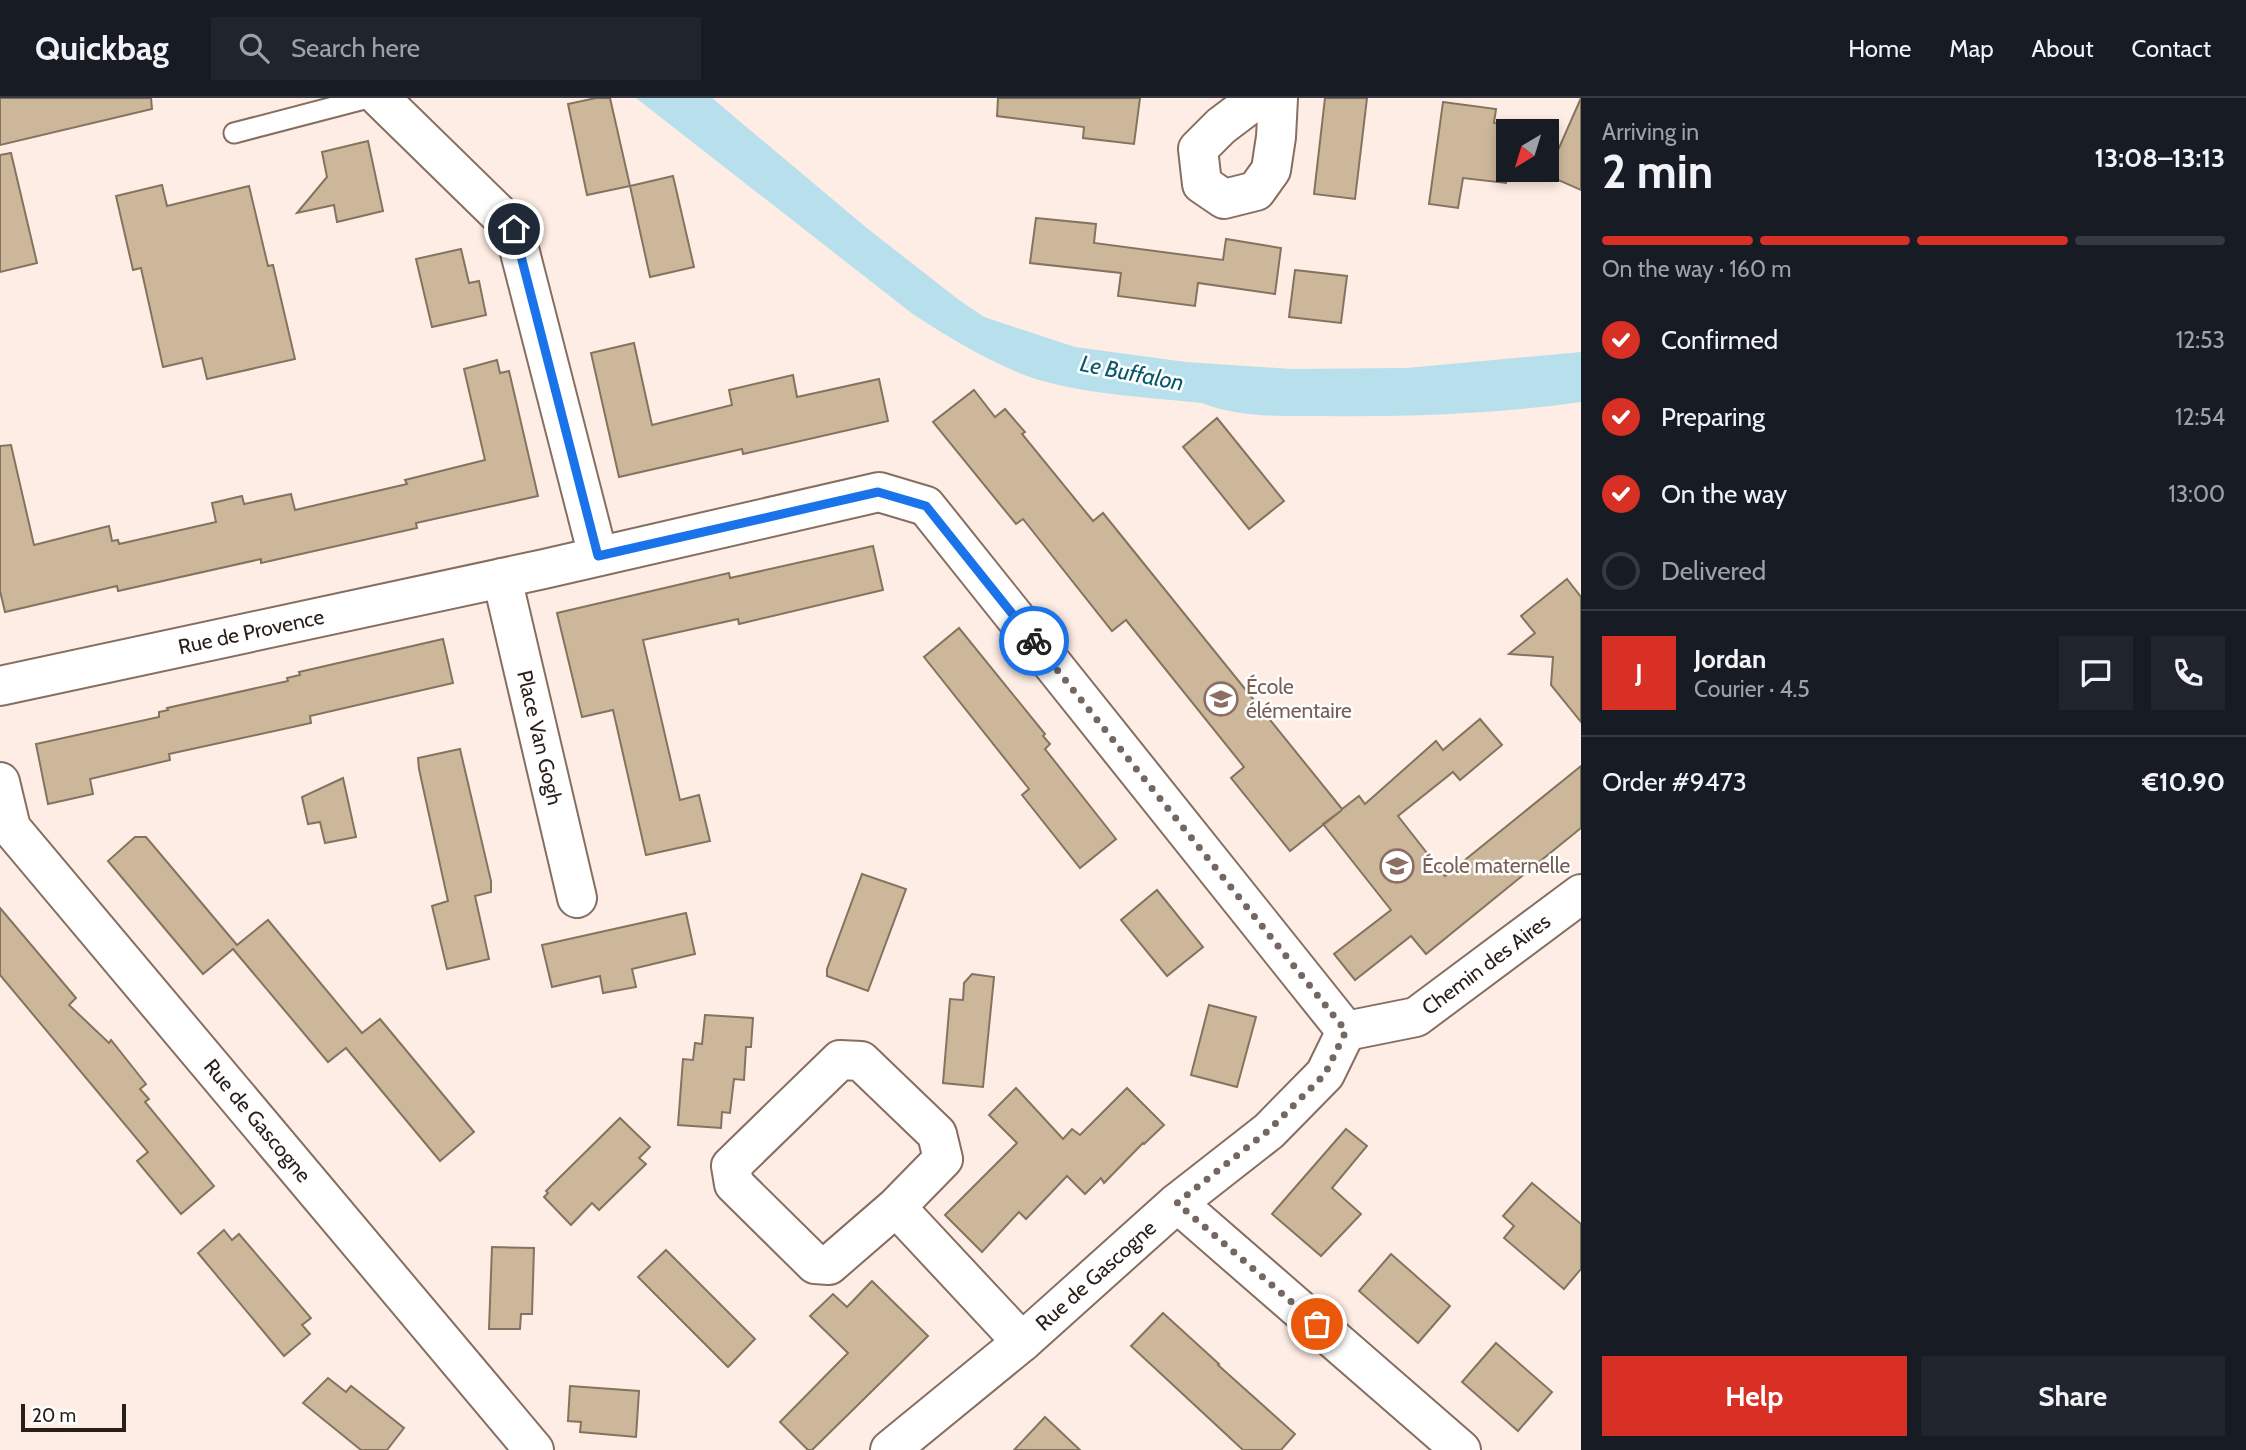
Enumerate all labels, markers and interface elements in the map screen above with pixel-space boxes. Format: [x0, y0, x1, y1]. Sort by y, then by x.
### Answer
search box [211, 17, 701, 80]
text: Quickbag [35, 28, 169, 68]
icon: search [235, 29, 273, 67]
text: Search here [291, 32, 420, 64]
text: Home [1848, 34, 1911, 63]
text: Map [1949, 34, 1994, 63]
text: About [2032, 34, 2094, 63]
text: Contact [2132, 34, 2211, 63]
text: Arriving in [1602, 118, 1699, 146]
north arrow [1496, 119, 1559, 182]
map controls [1496, 119, 1559, 182]
text: 13:08–13:13 [2095, 142, 2225, 174]
text: 2 min [1602, 144, 1713, 200]
pin [484, 199, 544, 259]
icon: home [495, 210, 533, 248]
text: On the way · 160 m [1602, 255, 1791, 283]
icon: check [1602, 321, 1640, 359]
text: Confirmed [1661, 324, 1778, 356]
text: 12:53 [2176, 326, 2225, 354]
water label: Le Buffalon [1078, 349, 1186, 397]
icon: check [1602, 398, 1640, 436]
text: Preparing [1661, 401, 1765, 433]
text: 12:54 [2175, 403, 2225, 431]
icon: check [1602, 475, 1640, 513]
text: On the way [1661, 478, 1787, 510]
text: 13:00 [2168, 480, 2225, 508]
text: Delivered [1661, 555, 1766, 587]
street label: Rue de Provence [176, 604, 327, 659]
courier [999, 606, 1069, 676]
icon: bike [1015, 622, 1053, 660]
button: chat [2059, 636, 2133, 710]
button: phone [2151, 636, 2225, 710]
text: Jordan [1694, 643, 1766, 675]
text: J [1635, 657, 1643, 689]
street label: Place Van Gogh [512, 668, 568, 808]
place label: École élémentaire [1246, 674, 1352, 723]
text: Courier · 4.5 [1694, 675, 1810, 703]
school or university icon: École élémentaire [1202, 680, 1240, 718]
text: Order #9473 [1602, 766, 1747, 798]
text: €10.90 [2142, 766, 2225, 798]
school or university icon: École maternelle [1378, 847, 1416, 885]
place label: École maternelle [1422, 853, 1571, 878]
street label: Chemin des Aires [1417, 908, 1555, 1020]
street label: Rue de Gascogne [199, 1054, 317, 1187]
street label: Rue de Gascogne [1030, 1215, 1161, 1336]
pin [1287, 1294, 1347, 1354]
icon: bag [1298, 1305, 1336, 1343]
button: Help [1602, 1356, 1907, 1436]
button: Share [1921, 1356, 2225, 1436]
scale bar [21, 1401, 126, 1433]
text: 20 m [32, 1404, 76, 1427]

